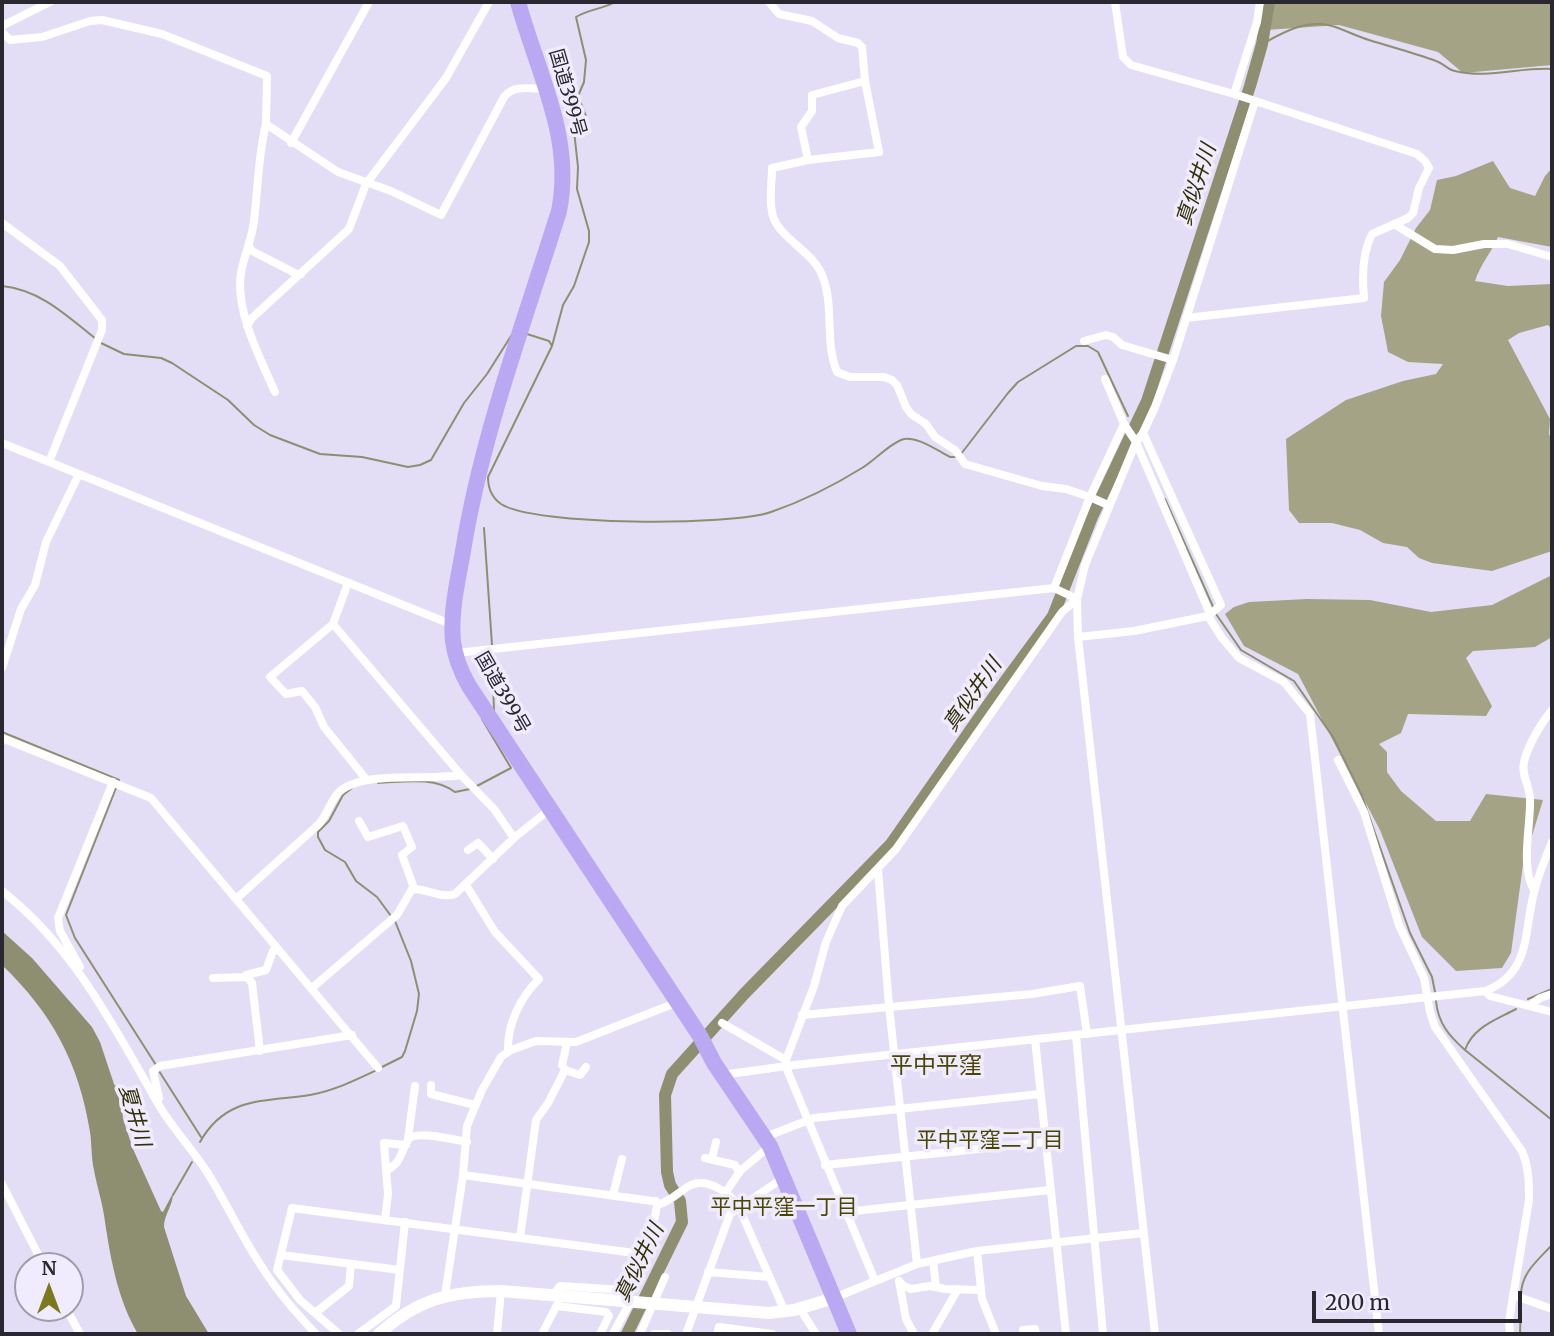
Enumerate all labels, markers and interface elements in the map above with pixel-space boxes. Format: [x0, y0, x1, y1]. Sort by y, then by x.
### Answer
street label: 国道399号 [544, 46, 590, 140]
water label: 真似井川 [1172, 141, 1222, 229]
street label: 国道399号 [470, 648, 534, 738]
water label: 真似井川 [939, 653, 1007, 737]
district label: 平中平窪 [890, 1052, 982, 1080]
water label: 夏井川 [113, 1082, 155, 1150]
district label: 平中平窪二丁目 [917, 1128, 1063, 1154]
district label: 平中平窪一丁目 [711, 1195, 857, 1221]
water label: 真似井川 [610, 1220, 670, 1306]
north arrow [14, 1252, 84, 1322]
text: N [41, 1256, 57, 1280]
scale bar [1316, 1276, 1526, 1320]
text: 200 m [1325, 1289, 1390, 1316]

